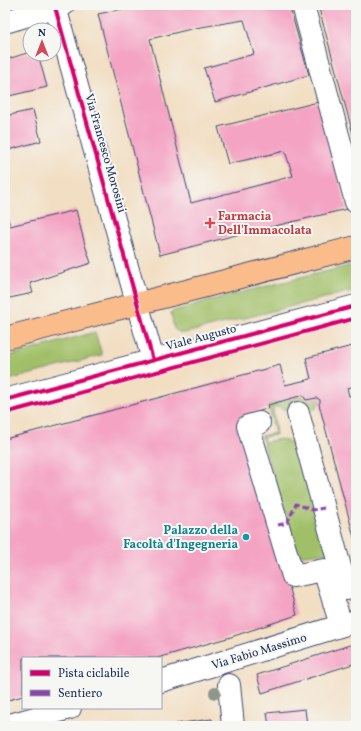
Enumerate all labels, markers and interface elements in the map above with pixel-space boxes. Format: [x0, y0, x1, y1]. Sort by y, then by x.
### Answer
north arrow [22, 22, 62, 62]
text: N [38, 26, 46, 41]
street label: Via Francesco Morosini [80, 92, 130, 215]
place label: Farmacia Dell'Immacolata [218, 209, 312, 239]
marker: Farmacia Dell'Immacolata [205, 218, 215, 228]
street label: Viale Augusto [164, 321, 238, 355]
place label: Palazzo della Facoltà d'Ingegneria [123, 523, 238, 553]
marker: Palazzo della Facoltà d'Ingegneria [241, 532, 251, 542]
street label: Via Fabio Massimo [210, 630, 309, 674]
legend [22, 657, 162, 709]
text: Pista ciclabile [58, 666, 130, 682]
text: Sentiero [58, 686, 102, 702]

